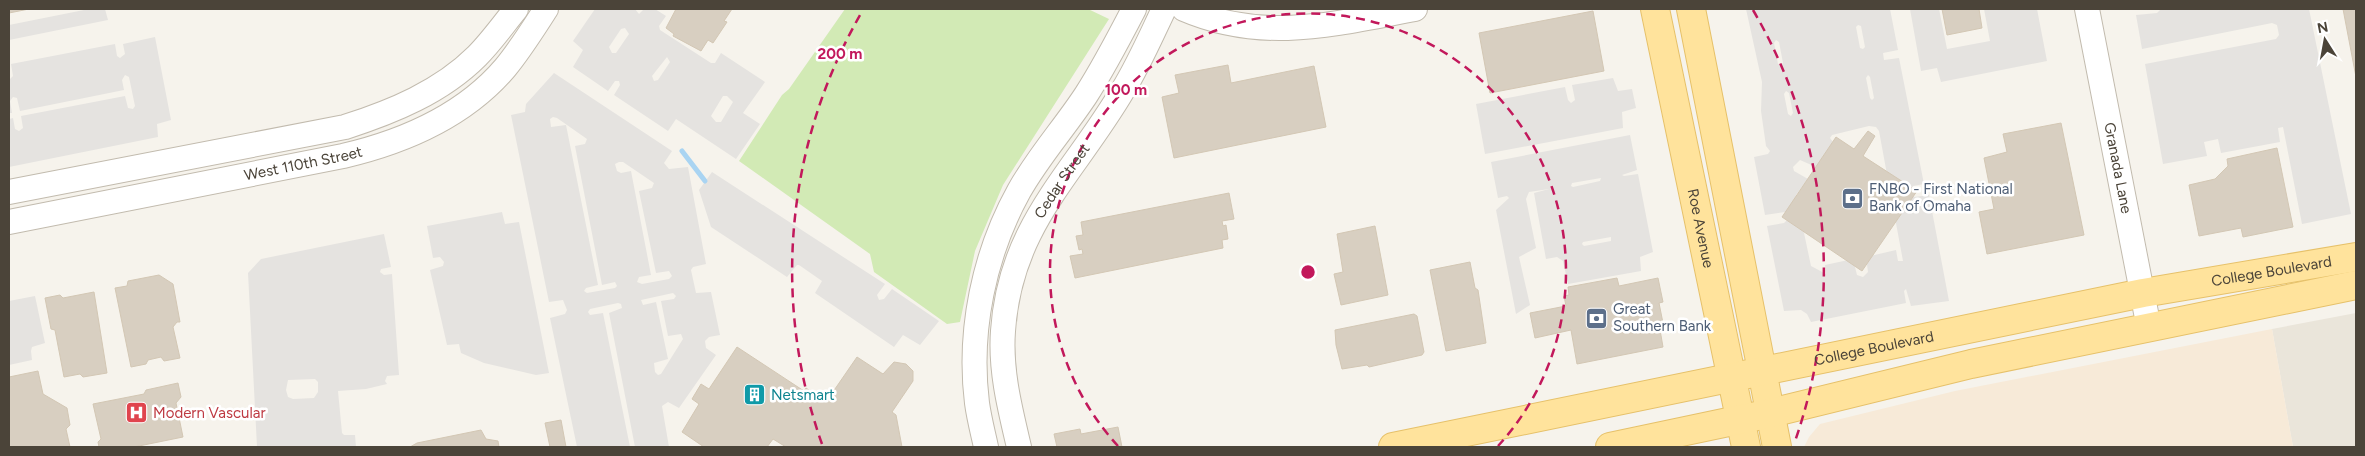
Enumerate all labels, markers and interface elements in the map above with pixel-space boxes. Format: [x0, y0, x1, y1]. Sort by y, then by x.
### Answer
north arrow [2300, 15, 2350, 65]
text: N [2316, 18, 2330, 37]
text: 200 m [818, 45, 862, 63]
text: 100 m [1105, 81, 1147, 99]
street label: Granada Lane [2100, 121, 2136, 215]
street label: Cedar Street [1030, 140, 1094, 222]
street label: West 110th Street [243, 142, 365, 184]
place label: FNBO - First National Bank of Omaha [1869, 180, 2013, 215]
bank icon: FNBO - First National Bank of Omaha [1841, 186, 1865, 210]
street label: Roe Avenue [1684, 187, 1718, 270]
street label: College Boulevard [2210, 252, 2333, 290]
centre of rings [1299, 263, 1317, 281]
place label: Great Southern Bank [1613, 300, 1712, 335]
bank icon: Great Southern Bank [1585, 306, 1609, 330]
street label: College Boulevard [1812, 327, 1935, 369]
building icon: Netsmart [743, 383, 767, 407]
place label: Netsmart [771, 386, 835, 404]
hospital icon: Modern Vascular [125, 401, 149, 425]
place label: Modern Vascular [153, 404, 265, 422]

